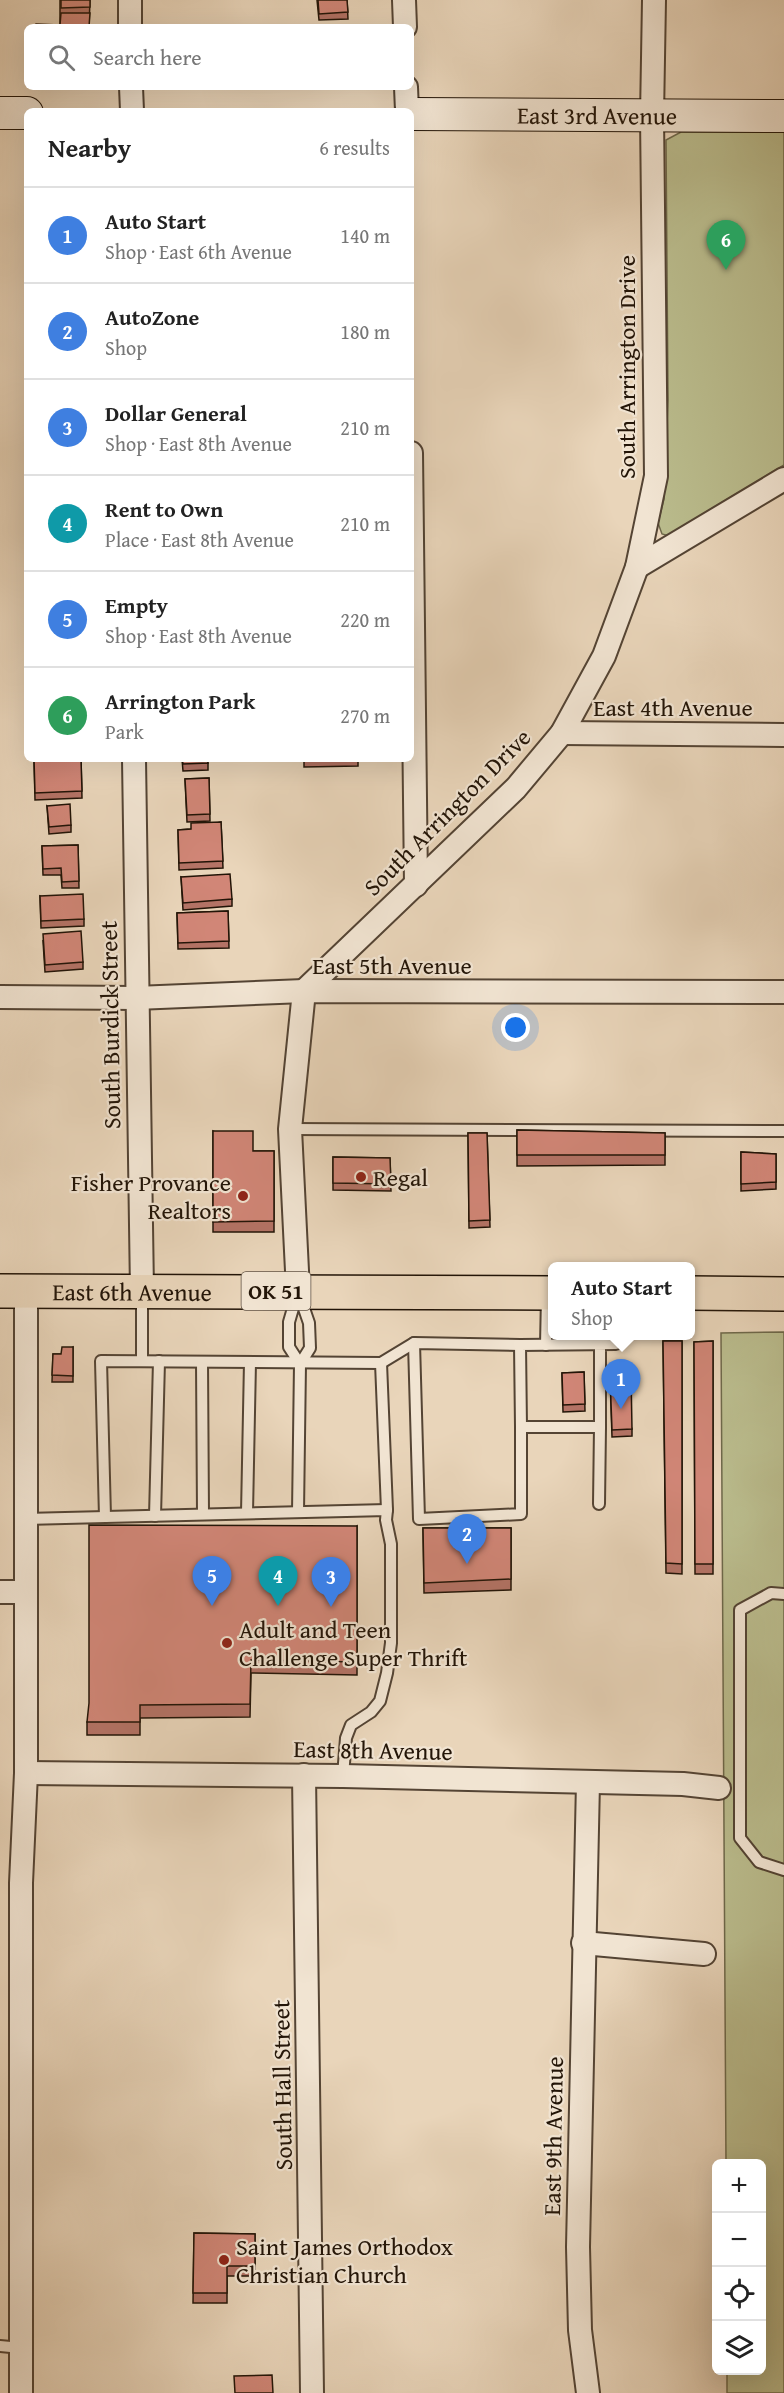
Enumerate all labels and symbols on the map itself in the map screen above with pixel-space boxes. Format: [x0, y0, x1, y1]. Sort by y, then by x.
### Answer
street label: East 3rd Avenue [517, 97, 677, 133]
pin: 6 [706, 220, 746, 270]
street label: South Arrington Drive [609, 255, 644, 479]
street label: East 4th Avenue [593, 690, 753, 725]
street label: South Arrington Drive [355, 720, 539, 904]
street label: South Burdick Street [91, 920, 129, 1130]
street label: East 5th Avenue [312, 948, 472, 983]
your location [501, 1013, 530, 1042]
place label: Regal [373, 1160, 428, 1195]
place label: Fisher Provance Realtors [71, 1165, 231, 1228]
marker: Regal [354, 1170, 368, 1184]
marker: Fisher Provance Realtors [236, 1189, 250, 1203]
road number: OK 51 [242, 1272, 310, 1310]
street label: East 6th Avenue [52, 1274, 212, 1309]
pin: 1 [602, 1360, 640, 1409]
pin: 2 [448, 1514, 486, 1564]
pin: 5 [192, 1556, 232, 1606]
pin: 4 [258, 1556, 298, 1606]
pin: 3 [312, 1558, 350, 1607]
place label: Adult and Teen Challenge Super Thrift [239, 1612, 468, 1675]
marker: Adult and Teen Challenge Super Thrift [220, 1636, 234, 1650]
street label: East 8th Avenue [293, 1731, 453, 1769]
street label: South Hall Street [263, 1999, 301, 2171]
street label: East 9th Avenue [534, 2056, 572, 2216]
place label: Saint James Orthodox Christian Church [236, 2229, 454, 2292]
marker: Saint James Orthodox Christian Church [217, 2253, 231, 2267]

